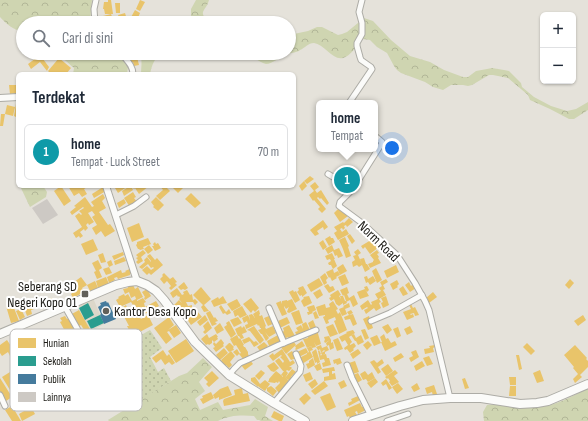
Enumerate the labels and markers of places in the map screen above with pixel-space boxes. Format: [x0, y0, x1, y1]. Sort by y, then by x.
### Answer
pin: 1 [334, 165, 360, 195]
place label: Seberang SD Negeri Kopo 01 [7, 278, 77, 311]
marker: Seberang SD Negeri Kopo 01 [80, 289, 90, 299]
place label: Kantor Desa Kopo [114, 303, 197, 320]
marker: Kantor Desa Kopo [101, 306, 111, 316]

